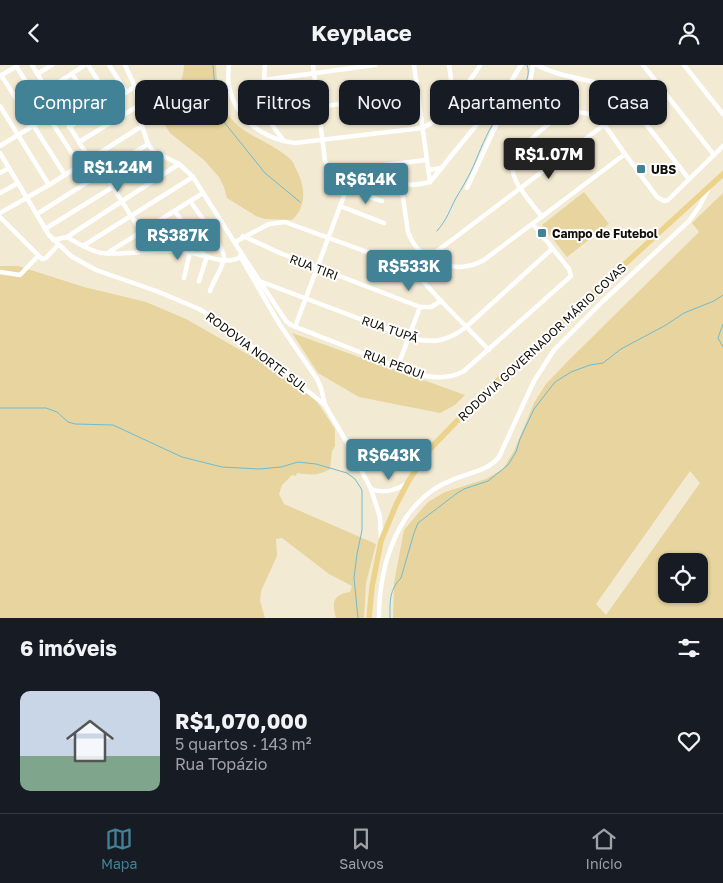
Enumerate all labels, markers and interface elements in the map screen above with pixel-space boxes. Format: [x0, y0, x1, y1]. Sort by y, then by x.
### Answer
icon: back [20, 19, 48, 47]
text: Keyplace [311, 19, 412, 46]
icon: person [675, 19, 703, 47]
chip: Comprar [15, 80, 125, 125]
chip: Alugar [135, 80, 228, 125]
chip: Filtros [238, 80, 329, 125]
chip: Novo [339, 80, 420, 125]
chip: Apartamento [430, 80, 579, 125]
chip: Casa [589, 80, 667, 125]
pin: R$1.07M [503, 137, 595, 180]
text: R$1.07M [515, 144, 583, 164]
pin: R$1.24M [72, 151, 164, 193]
text: R$1.24M [83, 157, 153, 177]
place label: UBS [651, 162, 676, 177]
pin: R$614K [325, 163, 407, 205]
marker: UBS [635, 163, 647, 175]
text: R$614K [335, 169, 397, 189]
pin: R$387K [137, 219, 219, 261]
text: R$387K [147, 225, 209, 245]
place label: Campo de Futebol [552, 226, 658, 241]
marker: Campo de Futebol [536, 227, 548, 239]
pin: R$533K [368, 249, 450, 292]
street label: RUA TIRI [288, 251, 340, 283]
text: R$533K [378, 256, 440, 276]
street label: RODOVIA GOVERNADOR MÁRIO COVAS [455, 260, 630, 424]
street label: RODOVIA NORTE SUL [203, 309, 311, 395]
street label: RUA TUPÃ [360, 312, 420, 346]
street label: RUA PEQUI [361, 346, 427, 382]
pin: R$643K [348, 439, 430, 481]
text: R$643K [357, 445, 421, 465]
map controls [658, 553, 708, 603]
button: locate [658, 553, 708, 603]
icon: filters [675, 634, 703, 662]
text: 6 imóveis [20, 635, 117, 661]
text: R$1,070,000 [175, 708, 308, 734]
icon: home [60, 711, 120, 771]
icon: heart [675, 727, 703, 755]
text: 5 quartos · 143 m² [175, 734, 311, 754]
text: Rua Topázio [175, 754, 267, 774]
tab: Mapa [101, 825, 137, 872]
tab: Salvos [339, 825, 384, 872]
tab: Início [586, 825, 622, 872]

